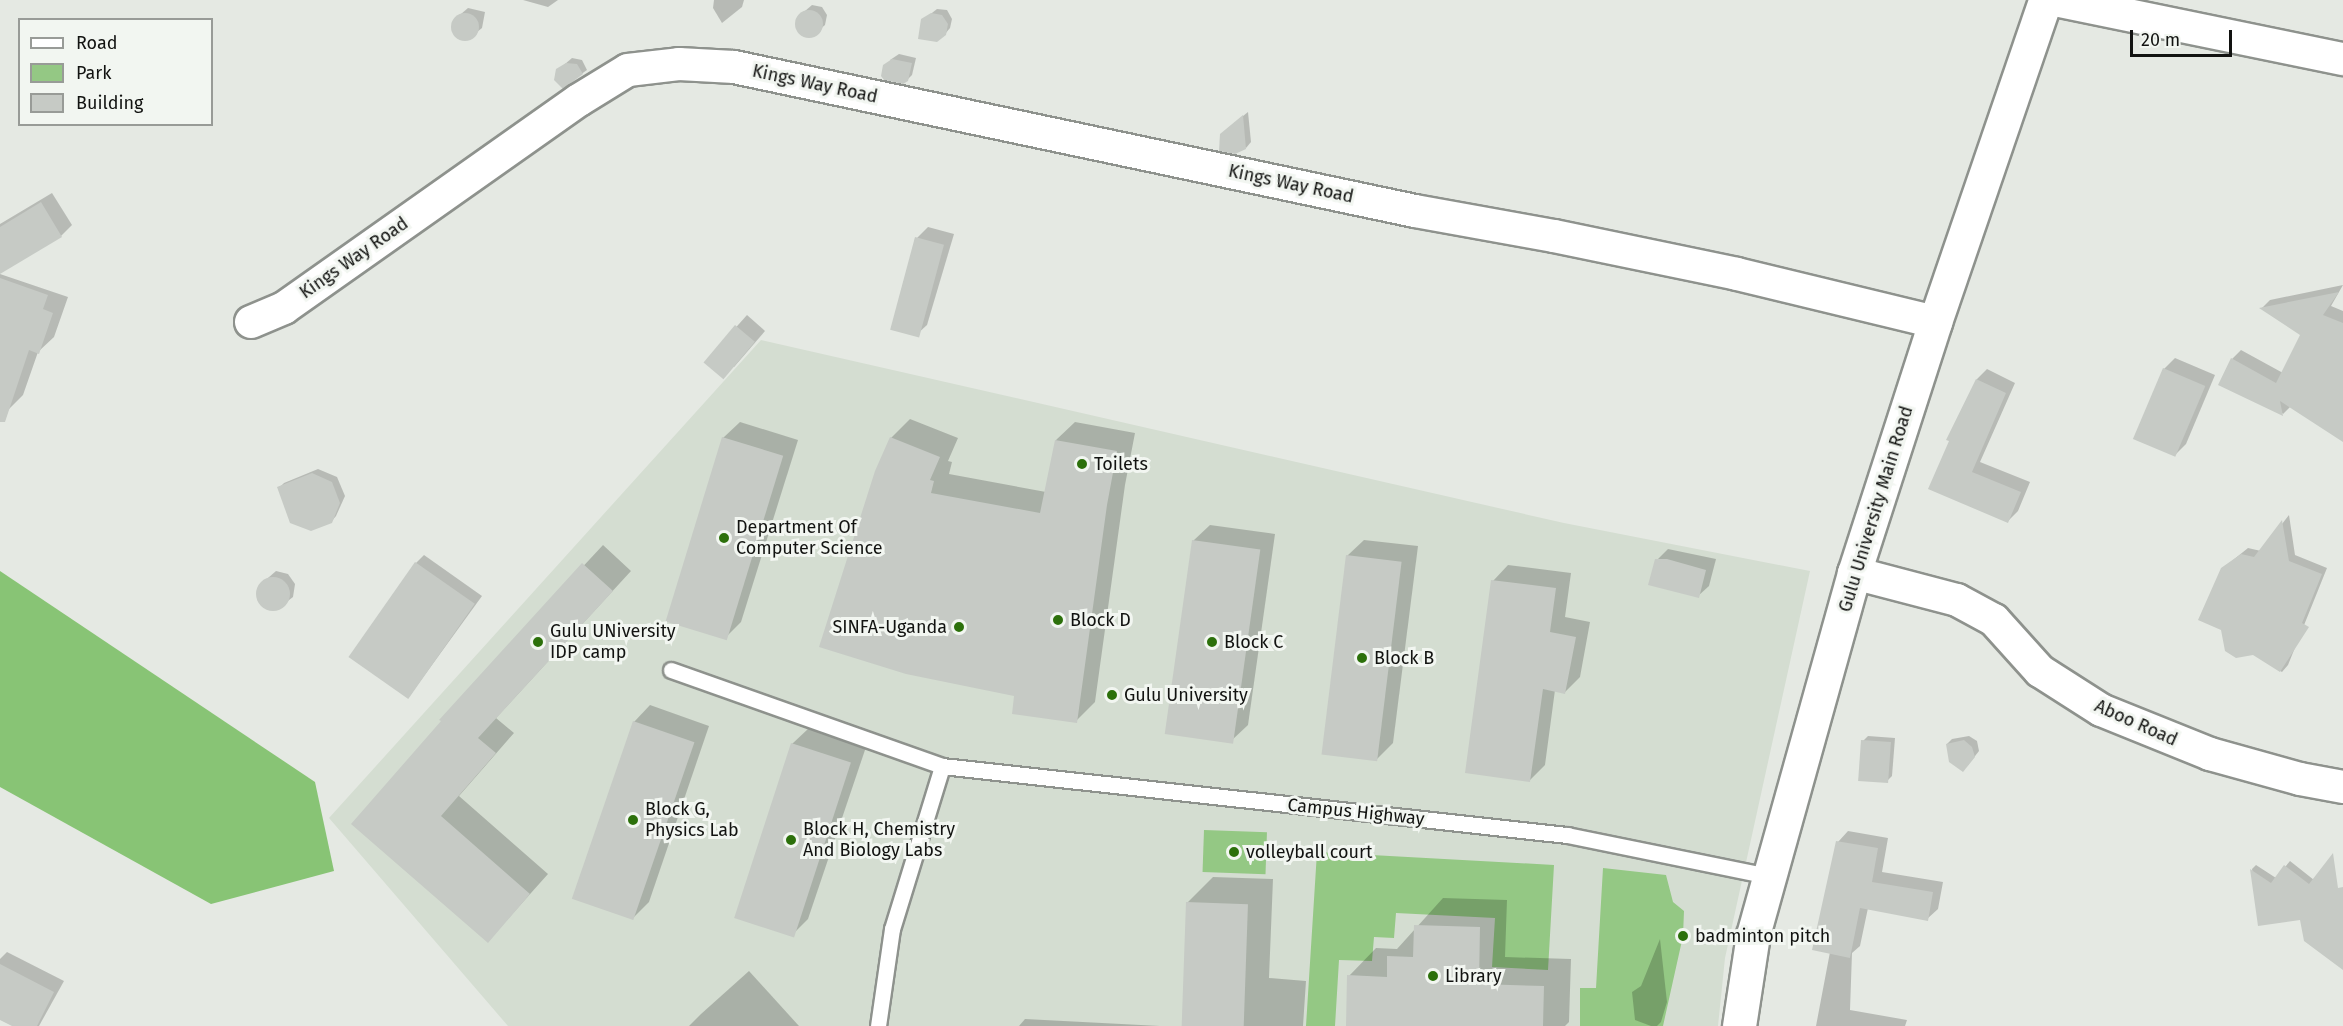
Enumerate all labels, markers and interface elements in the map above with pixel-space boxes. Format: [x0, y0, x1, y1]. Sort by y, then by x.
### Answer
legend [18, 18, 213, 126]
scale bar [2133, 18, 2235, 56]
text: 20 m [2141, 29, 2180, 51]
text: Road [76, 32, 118, 54]
street label: Kings Way Road [750, 60, 880, 108]
text: Park [76, 62, 111, 84]
text: Building [76, 92, 143, 114]
street label: Kings Way Road [1226, 160, 1356, 208]
street label: Kings Way Road [296, 213, 412, 303]
street label: Gulu University Main Road [1834, 403, 1918, 615]
place label: Toilets [1094, 453, 1148, 475]
marker: Toilets [1075, 457, 1089, 471]
place label: Department Of Computer Science [736, 517, 882, 560]
marker: Department Of Computer Science [717, 531, 731, 545]
place label: Block D [1070, 609, 1131, 631]
marker: Block D [1051, 613, 1065, 627]
place label: SINFA-Uganda [832, 616, 947, 638]
marker: SINFA-Uganda [952, 620, 966, 634]
place label: Gulu UNiversity IDP camp [550, 621, 676, 664]
place label: Block C [1224, 631, 1283, 653]
marker: Gulu UNiversity IDP camp [531, 635, 545, 649]
marker: Block C [1205, 635, 1219, 649]
place label: Block B [1374, 647, 1434, 669]
marker: Block B [1355, 651, 1369, 665]
place label: Gulu University [1124, 684, 1248, 706]
marker: Gulu University [1105, 688, 1119, 702]
street label: Aboo Road [2091, 695, 2181, 751]
street label: Campus Highway [1286, 794, 1426, 830]
place label: Block G, Physics Lab [645, 799, 739, 842]
marker: Block G, Physics Lab [626, 813, 640, 827]
place label: Block H, Chemistry And Biology Labs [803, 819, 955, 862]
marker: Block H, Chemistry And Biology Labs [784, 833, 798, 847]
place label: volleyball court [1246, 841, 1372, 863]
marker: volleyball court [1227, 845, 1241, 859]
place label: badminton pitch [1695, 925, 1830, 947]
marker: badminton pitch [1676, 929, 1690, 943]
place label: Library [1445, 965, 1502, 987]
marker: Library [1426, 969, 1440, 983]

